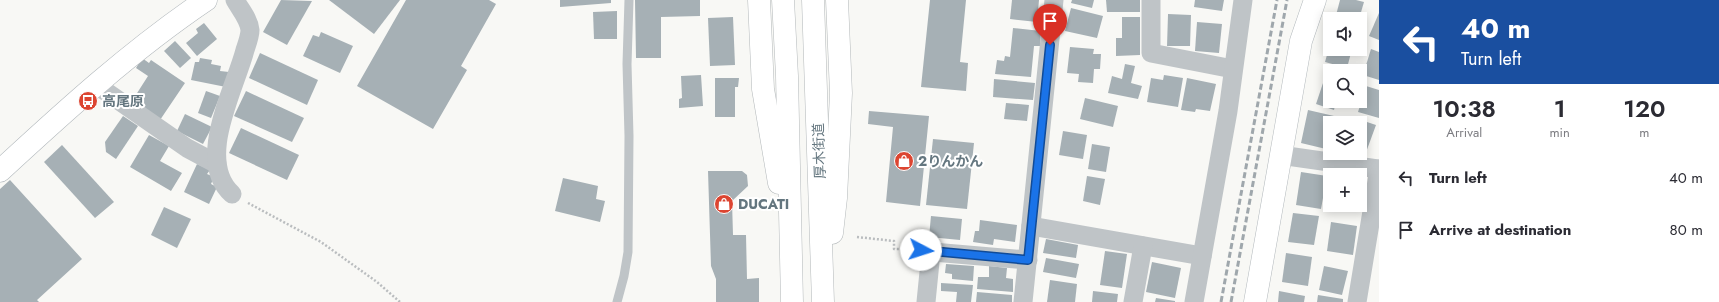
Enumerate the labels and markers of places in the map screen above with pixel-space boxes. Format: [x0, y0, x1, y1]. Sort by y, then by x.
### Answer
pin [1033, 4, 1067, 45]
bus stop icon: 高尾原 [77, 90, 99, 112]
place label: 高尾原 [102, 91, 144, 111]
shop icon: 2りんかん [893, 150, 915, 172]
place label: 2りんかん [918, 151, 983, 171]
shop icon: DUCATI [713, 193, 735, 215]
place label: DUCATI [738, 194, 789, 214]

